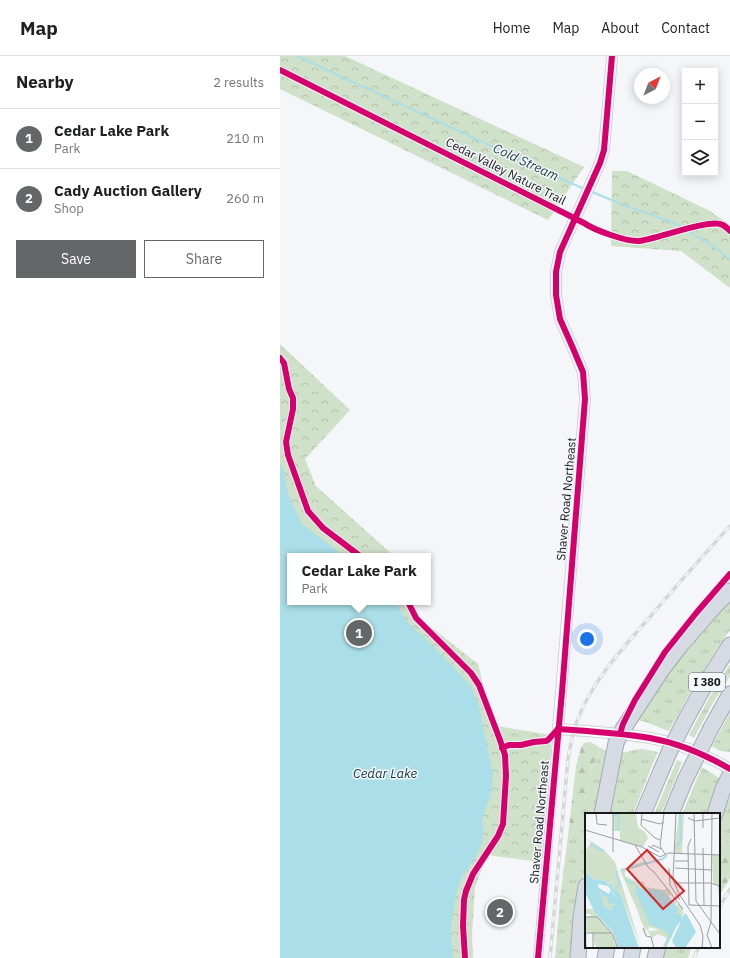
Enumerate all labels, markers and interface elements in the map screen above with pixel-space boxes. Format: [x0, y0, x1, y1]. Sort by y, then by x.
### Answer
text: Map [20, 16, 58, 40]
text: Home [493, 19, 530, 37]
text: Map [552, 19, 579, 37]
text: About [601, 19, 639, 37]
text: Contact [661, 19, 710, 37]
north arrow [634, 68, 670, 104]
map controls [682, 68, 718, 176]
button: + [682, 68, 718, 104]
text: Nearby [16, 71, 74, 93]
text: 2 results [213, 74, 264, 91]
button: − [682, 104, 718, 140]
text: Cedar Lake Park [54, 121, 169, 140]
text: 1 [25, 130, 33, 147]
text: 210 m [226, 130, 264, 147]
street label: Cedar Valley Nature Trail [443, 134, 569, 208]
water label: Cold Stream [490, 139, 562, 185]
text: Park [54, 140, 80, 157]
button: layers [682, 140, 718, 176]
text: Cady Auction Gallery [54, 181, 202, 200]
text: 2 [25, 190, 33, 207]
text: 260 m [226, 190, 264, 207]
text: Shop [54, 200, 84, 217]
button: Save [16, 240, 136, 278]
button: Share [144, 240, 264, 278]
street label: Shaver Road Northeast [553, 437, 579, 561]
popup [287, 553, 431, 605]
text: Cedar Lake Park [301, 561, 417, 580]
text: Park [301, 580, 328, 597]
pin: 1 [346, 618, 372, 648]
your location [577, 629, 597, 649]
road number: I 380 [689, 673, 725, 691]
street label: Shaver Road Northeast [526, 760, 552, 884]
water label: Cedar Lake [353, 765, 417, 782]
inset map [585, 813, 720, 948]
pin: 2 [487, 897, 513, 927]

